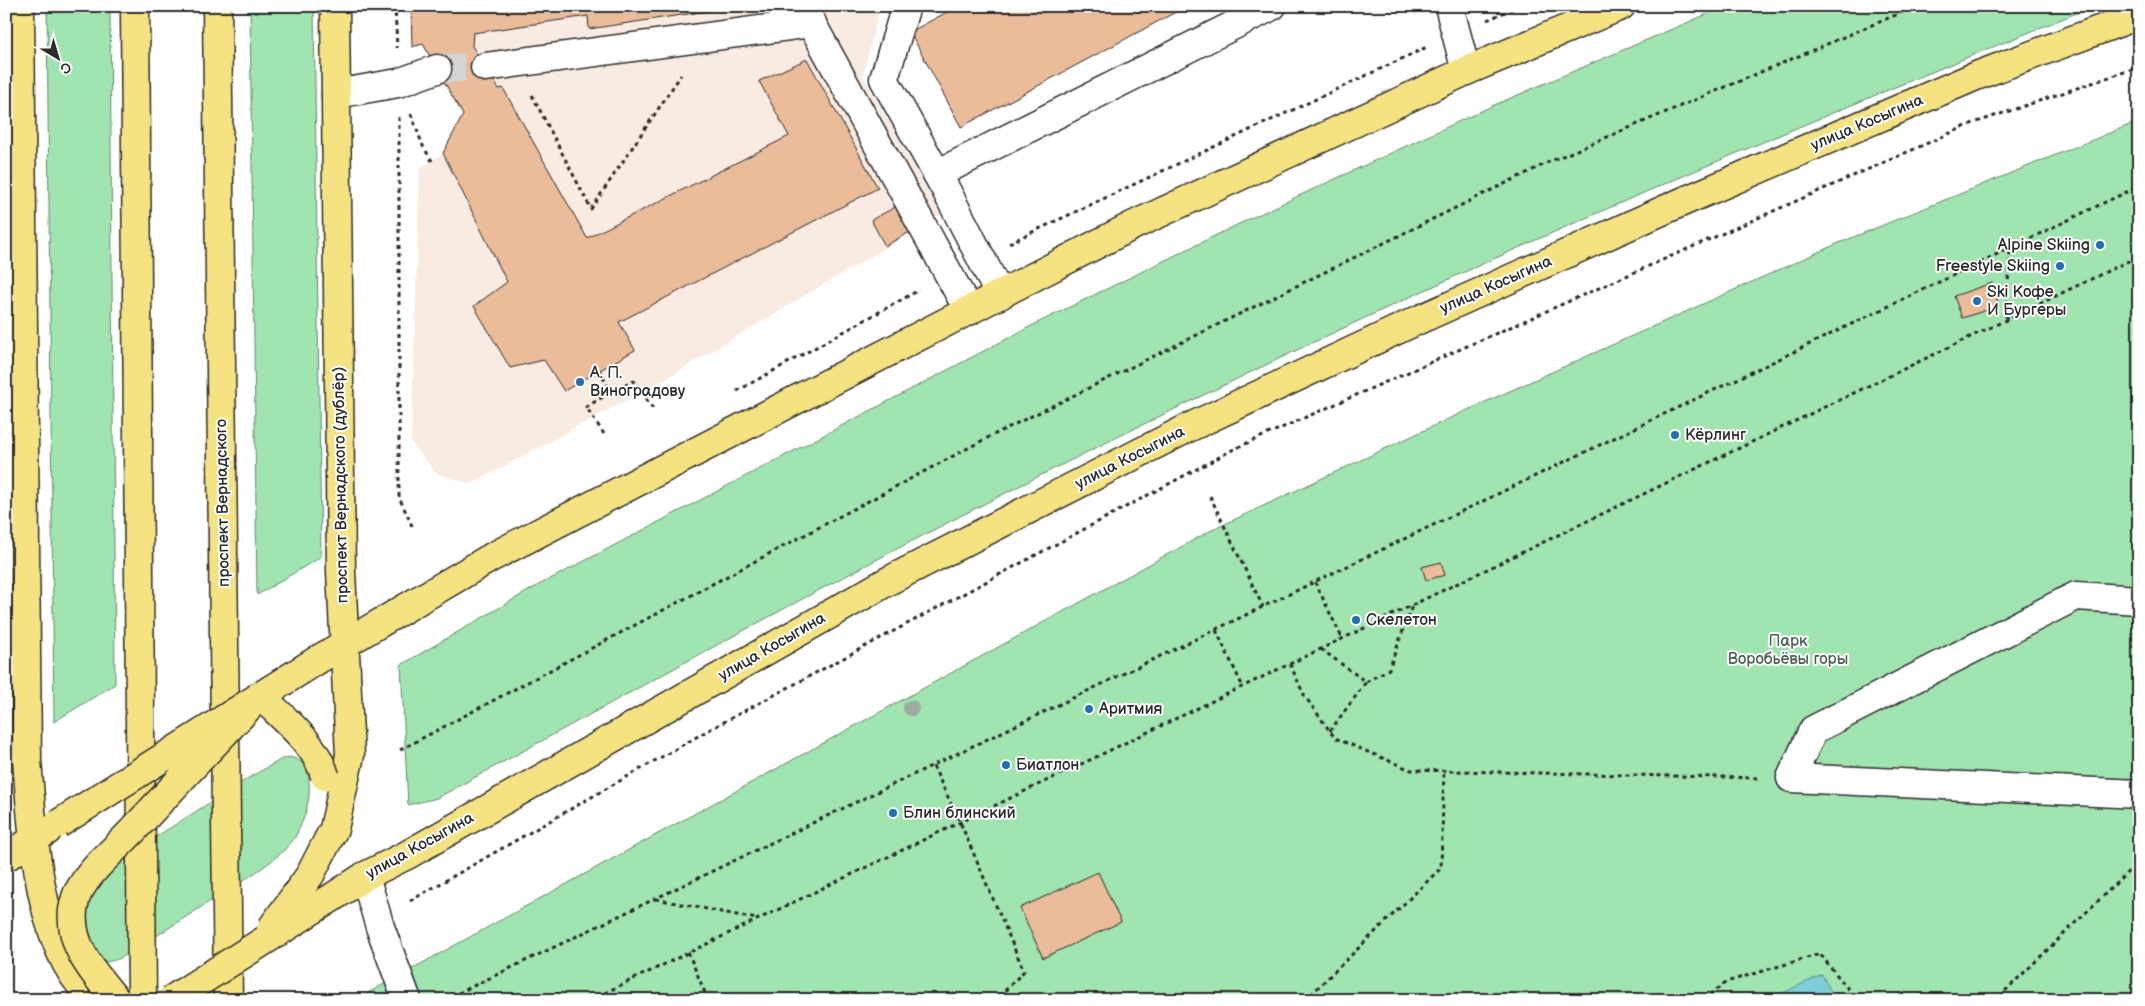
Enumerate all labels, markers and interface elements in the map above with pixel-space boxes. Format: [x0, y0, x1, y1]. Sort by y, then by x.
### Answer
north arrow [32, 32, 82, 82]
text: С [56, 58, 75, 78]
street label: улица Косыгина [1808, 91, 1927, 155]
place label: Alpine Skiing [1998, 236, 2090, 255]
marker: Alpine Skiing [2094, 239, 2106, 251]
street label: улица Косыгина [1437, 252, 1555, 318]
place label: Freestyle Skiing [1936, 257, 2050, 276]
marker: Freestyle Skiing [2054, 260, 2066, 272]
place label: Ski Кофе И Бургеры [1987, 283, 2066, 320]
marker: Ski Кофе И Бургеры [1971, 295, 1983, 307]
place label: А. П. Виноградову [589, 364, 686, 401]
street label: проспект Вернадского (дублёр) [329, 366, 353, 604]
marker: А. П. Виноградову [574, 376, 586, 388]
street label: проспект Вернадского [212, 419, 234, 587]
street label: улица Косыгина [1072, 422, 1188, 494]
place label: Кёрлинг [1685, 426, 1746, 445]
marker: Кёрлинг [1669, 429, 1681, 441]
street label: улица Косыгина [715, 608, 829, 685]
place label: Скелетон [1366, 611, 1437, 630]
marker: Скелетон [1350, 614, 1362, 626]
park label: Парк Воробьёвы горы [1728, 632, 1848, 669]
place label: Аритмия [1098, 700, 1163, 719]
marker: Аритмия [1083, 703, 1095, 715]
place label: Биатлон [1016, 756, 1079, 775]
marker: Биатлон [1000, 759, 1012, 771]
place label: Блин блинский [903, 804, 1016, 823]
marker: Блин блинский [887, 807, 899, 819]
street label: улица Косыгина [363, 808, 478, 883]

